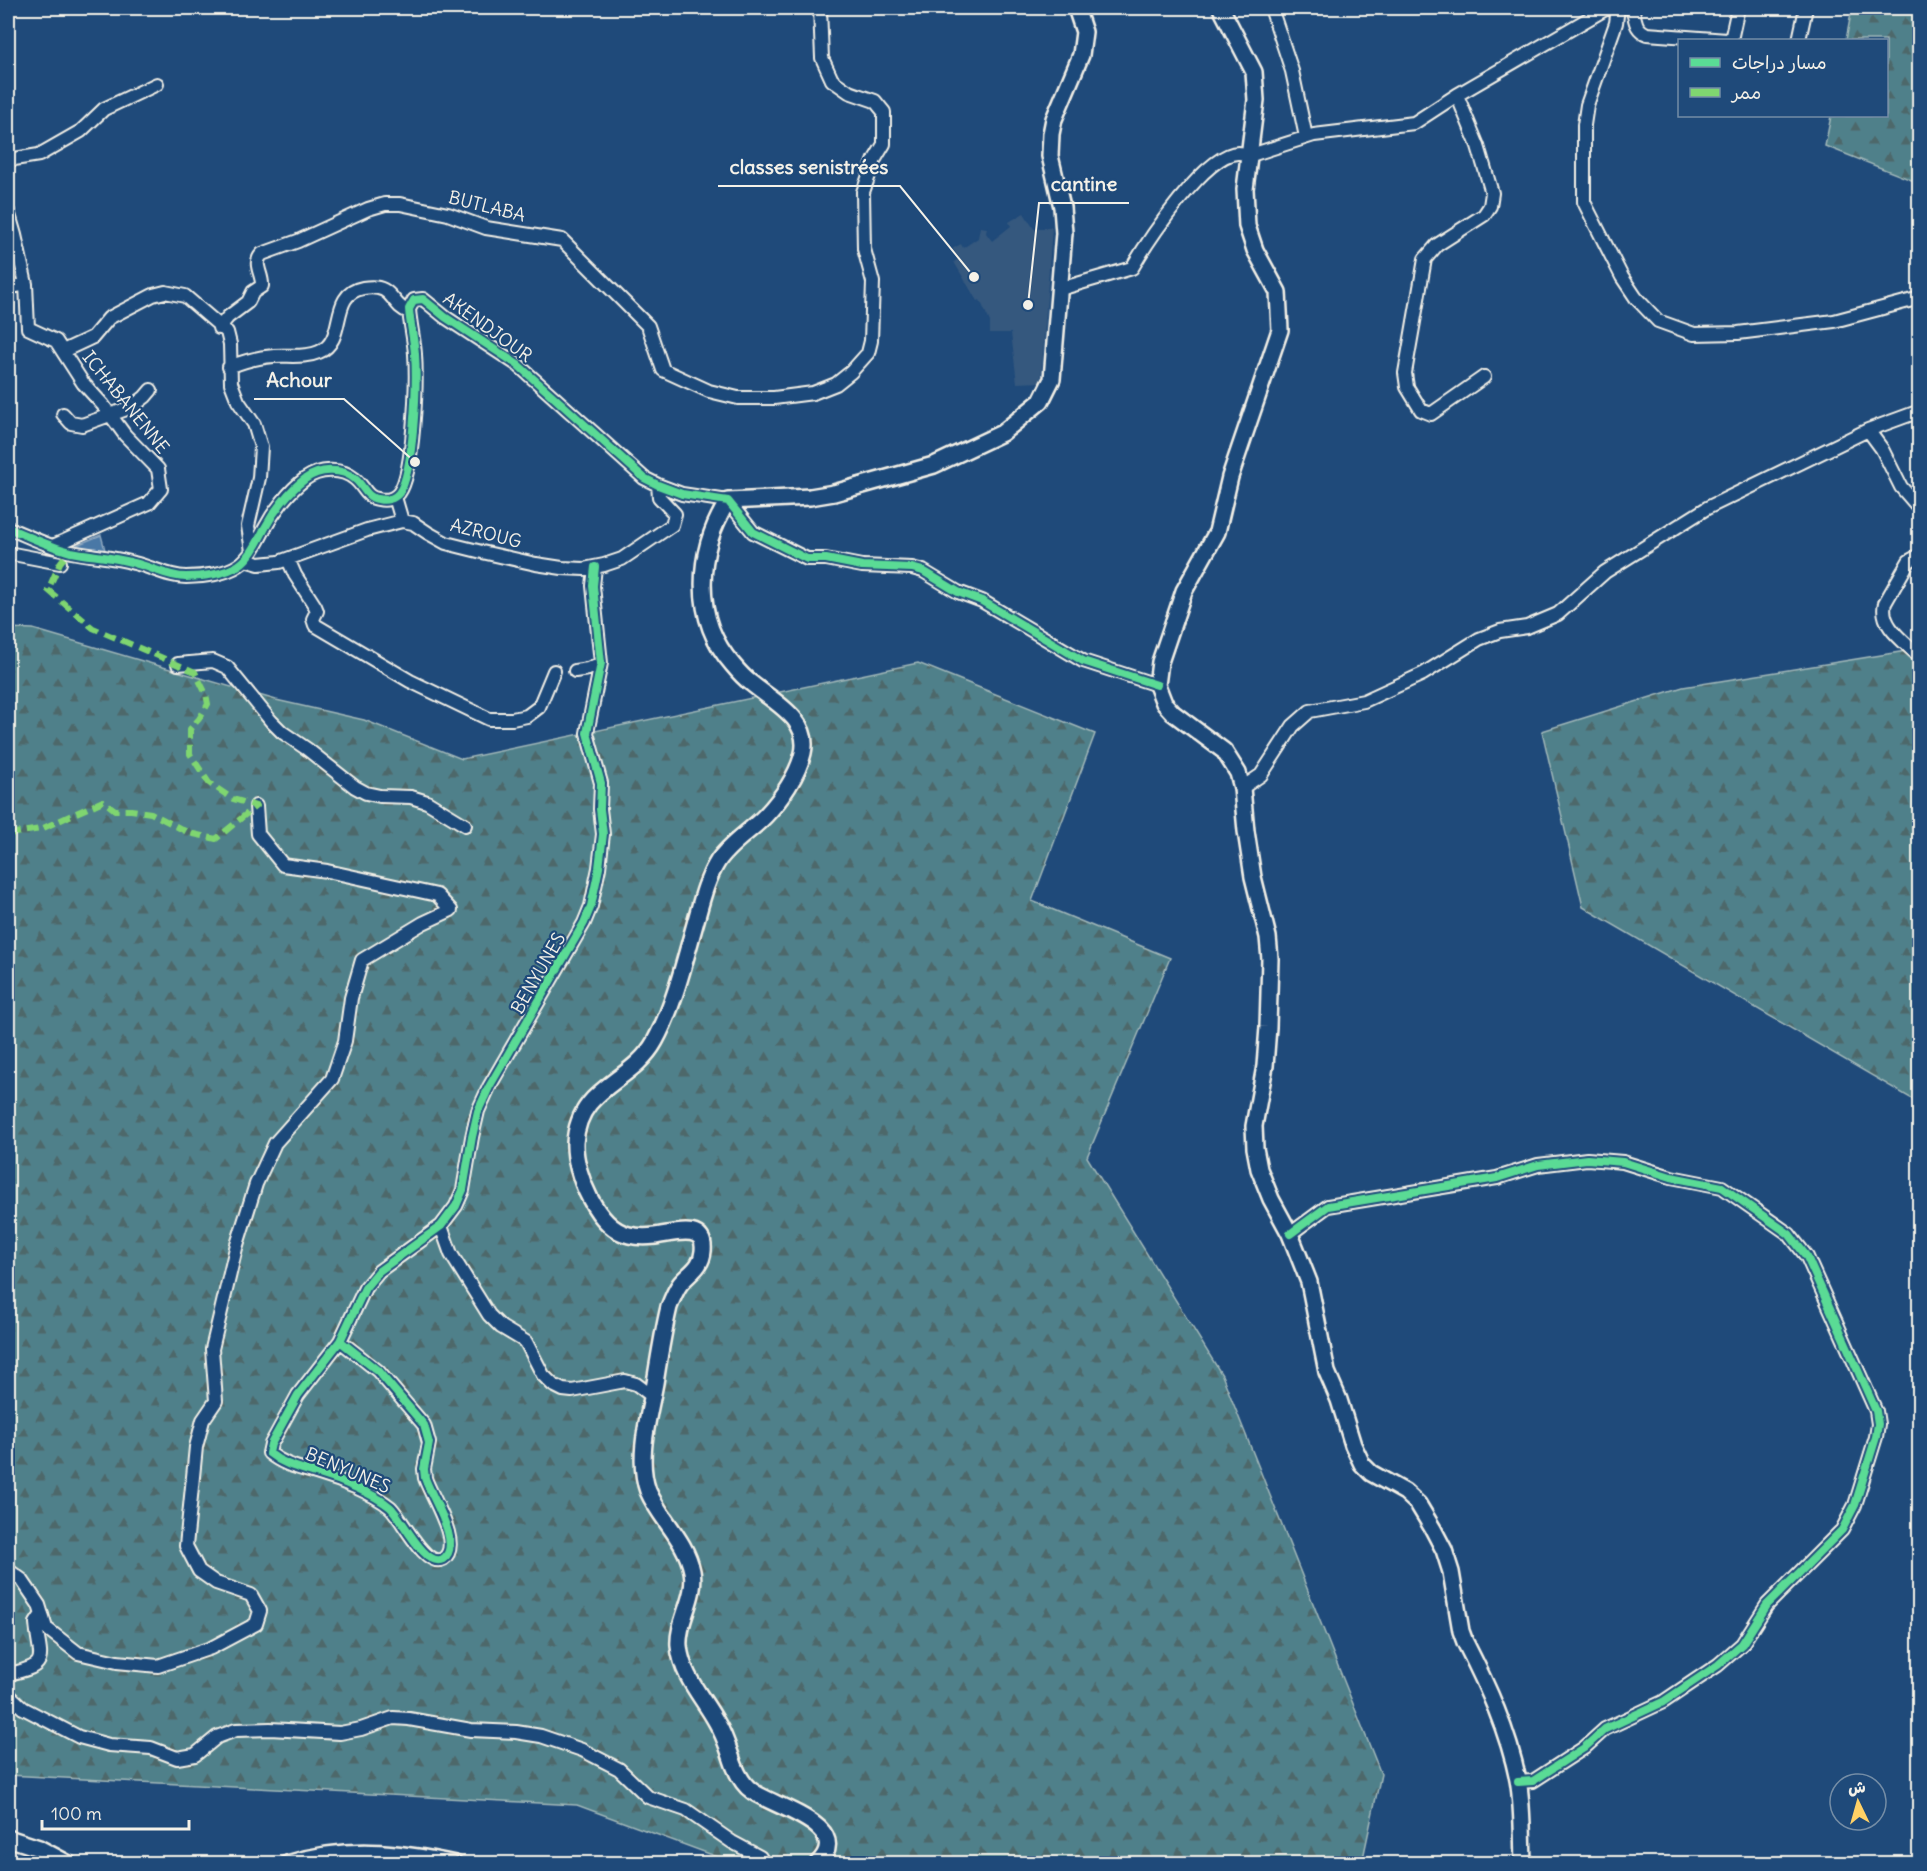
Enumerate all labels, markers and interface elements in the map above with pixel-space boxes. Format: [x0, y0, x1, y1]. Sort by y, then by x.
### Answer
legend [1678, 39, 1888, 117]
text: مسار دراجات [1732, 51, 1827, 74]
text: ممر [1730, 81, 1761, 104]
callout: classes senistrées [718, 148, 900, 186]
text: classes senistrées [730, 154, 888, 179]
callout: cantine [1039, 165, 1129, 203]
text: cantine [1051, 171, 1117, 196]
street label: BUTLABA [446, 185, 528, 227]
street label: AKENDJOUR [439, 287, 537, 367]
street label: ICHABANENNE [78, 346, 174, 458]
callout: Achour [254, 361, 344, 399]
text: Achour [266, 367, 333, 392]
street label: AZROUG [448, 513, 524, 553]
street label: BENYUNES [506, 928, 570, 1018]
street label: BENYUNES [302, 1442, 394, 1498]
north arrow [1828, 1772, 1888, 1832]
text: ش [1847, 1776, 1866, 1798]
scale bar [42, 1793, 189, 1831]
text: 100 m [51, 1802, 102, 1825]

